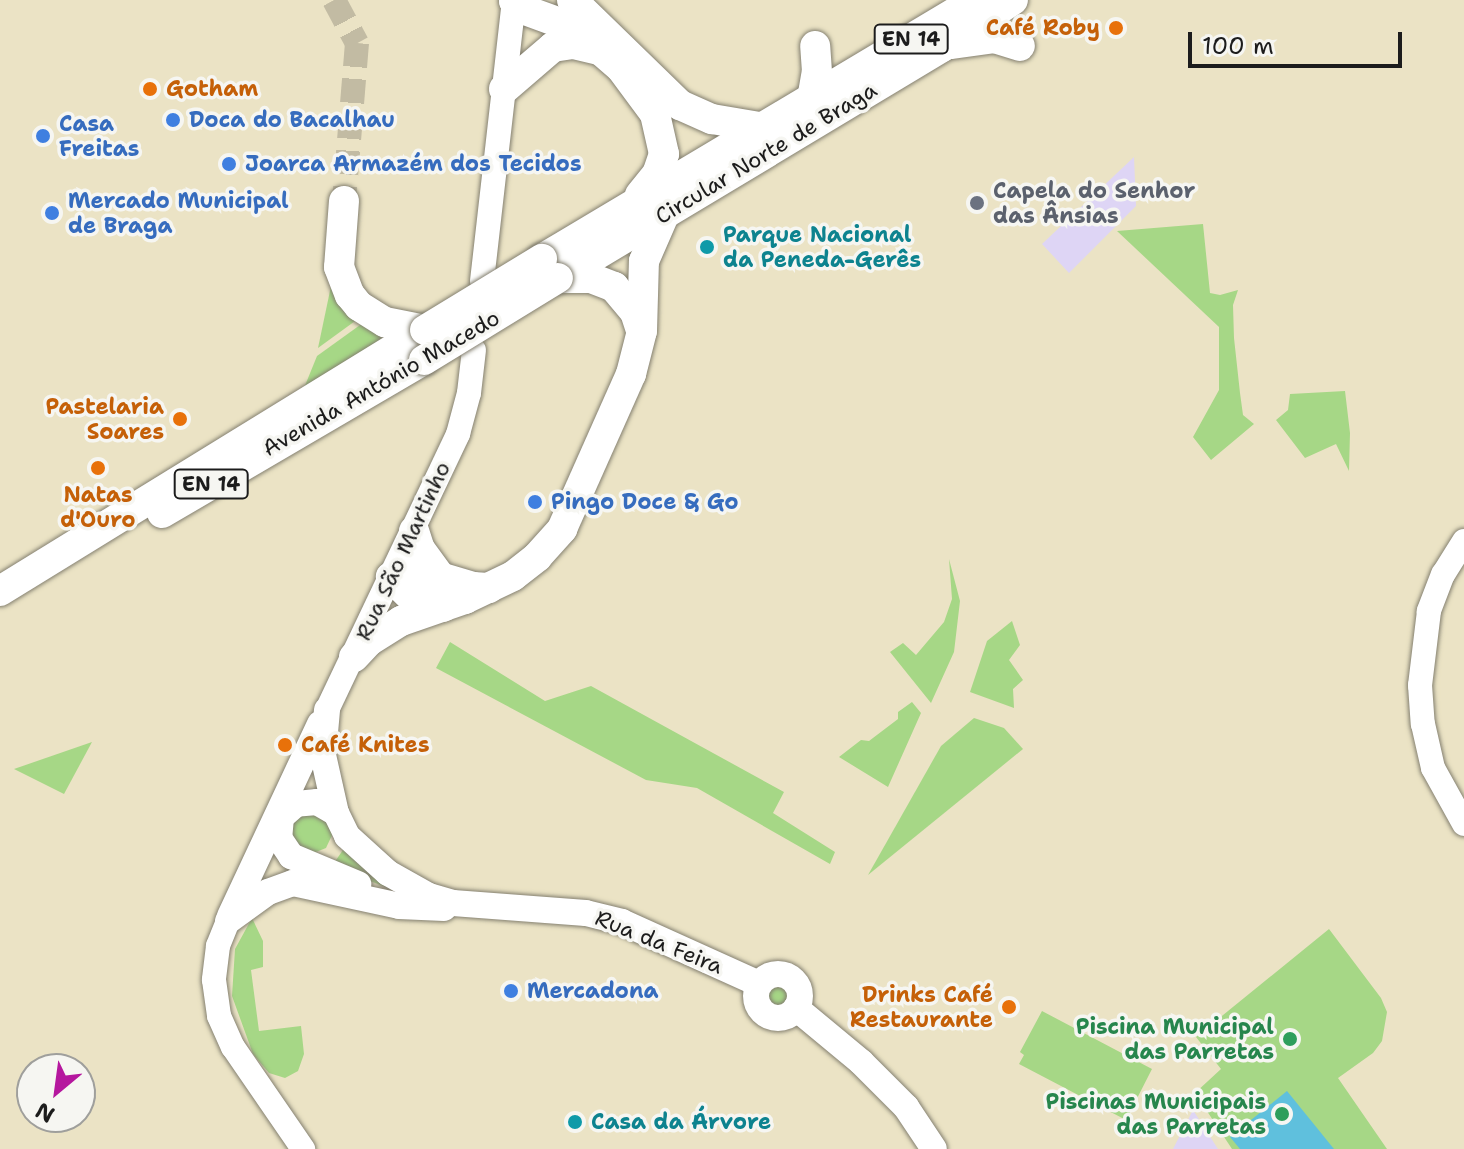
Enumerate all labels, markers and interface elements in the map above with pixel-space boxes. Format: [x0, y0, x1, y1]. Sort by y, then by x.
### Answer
place label: Café Roby [986, 15, 1100, 41]
scale bar [1192, 16, 1406, 66]
marker: Café Roby [1107, 19, 1125, 37]
road number: EN 14 [873, 23, 949, 55]
text: 100 m [1202, 30, 1274, 62]
place label: Gotham [166, 76, 258, 102]
street label: Circular Norte de Braga [650, 76, 882, 230]
marker: Gotham [141, 80, 159, 98]
place label: Doca do Bacalhau [189, 107, 395, 133]
place label: Casa Freitas [59, 110, 139, 162]
marker: Doca do Bacalhau [164, 111, 182, 129]
marker: Casa Freitas [34, 127, 52, 145]
place label: Joarca Armazém dos Tecidos [245, 151, 581, 177]
marker: Joarca Armazém dos Tecidos [220, 155, 238, 173]
place label: Capela do Senhor das Ânsias [993, 177, 1195, 228]
place label: Mercado Municipal de Braga [68, 187, 289, 238]
marker: Capela do Senhor das Ânsias [968, 194, 986, 212]
marker: Mercado Municipal de Braga [43, 204, 61, 222]
place label: Parque Nacional da Peneda-Gerês [723, 221, 921, 272]
marker: Parque Nacional da Peneda-Gerês [698, 238, 716, 256]
street label: Avenida António Macedo [258, 304, 504, 462]
place label: Pastelaria Soares [46, 393, 164, 444]
marker: Pastelaria Soares [171, 410, 189, 428]
street label: Rua São Martinho [350, 457, 456, 645]
marker: Natas d'Ouro [89, 459, 107, 477]
road number: EN 14 [173, 468, 249, 500]
place label: Natas d'Ouro [60, 481, 136, 532]
place label: Pingo Doce & Go [551, 489, 739, 515]
marker: Pingo Doce & Go [526, 493, 544, 511]
place label: Café Knites [301, 732, 429, 758]
marker: Café Knites [276, 736, 294, 754]
street label: Rua da Feira [591, 904, 727, 980]
place label: Mercadona [527, 978, 659, 1004]
place label: Drinks Café Restaurante [850, 981, 993, 1032]
marker: Mercadona [502, 982, 520, 1000]
marker: Drinks Café Restaurante [1000, 998, 1018, 1016]
place label: Piscina Municipal das Parretas [1076, 1013, 1274, 1064]
marker: Piscina Municipal das Parretas [1281, 1030, 1299, 1048]
north arrow [16, 1053, 96, 1133]
place label: Piscinas Municipais das Parretas [1046, 1088, 1266, 1140]
text: N [30, 1096, 60, 1130]
marker: Piscinas Municipais das Parretas [1273, 1105, 1291, 1123]
place label: Casa da Árvore [591, 1109, 771, 1135]
marker: Casa da Árvore [566, 1113, 584, 1131]

